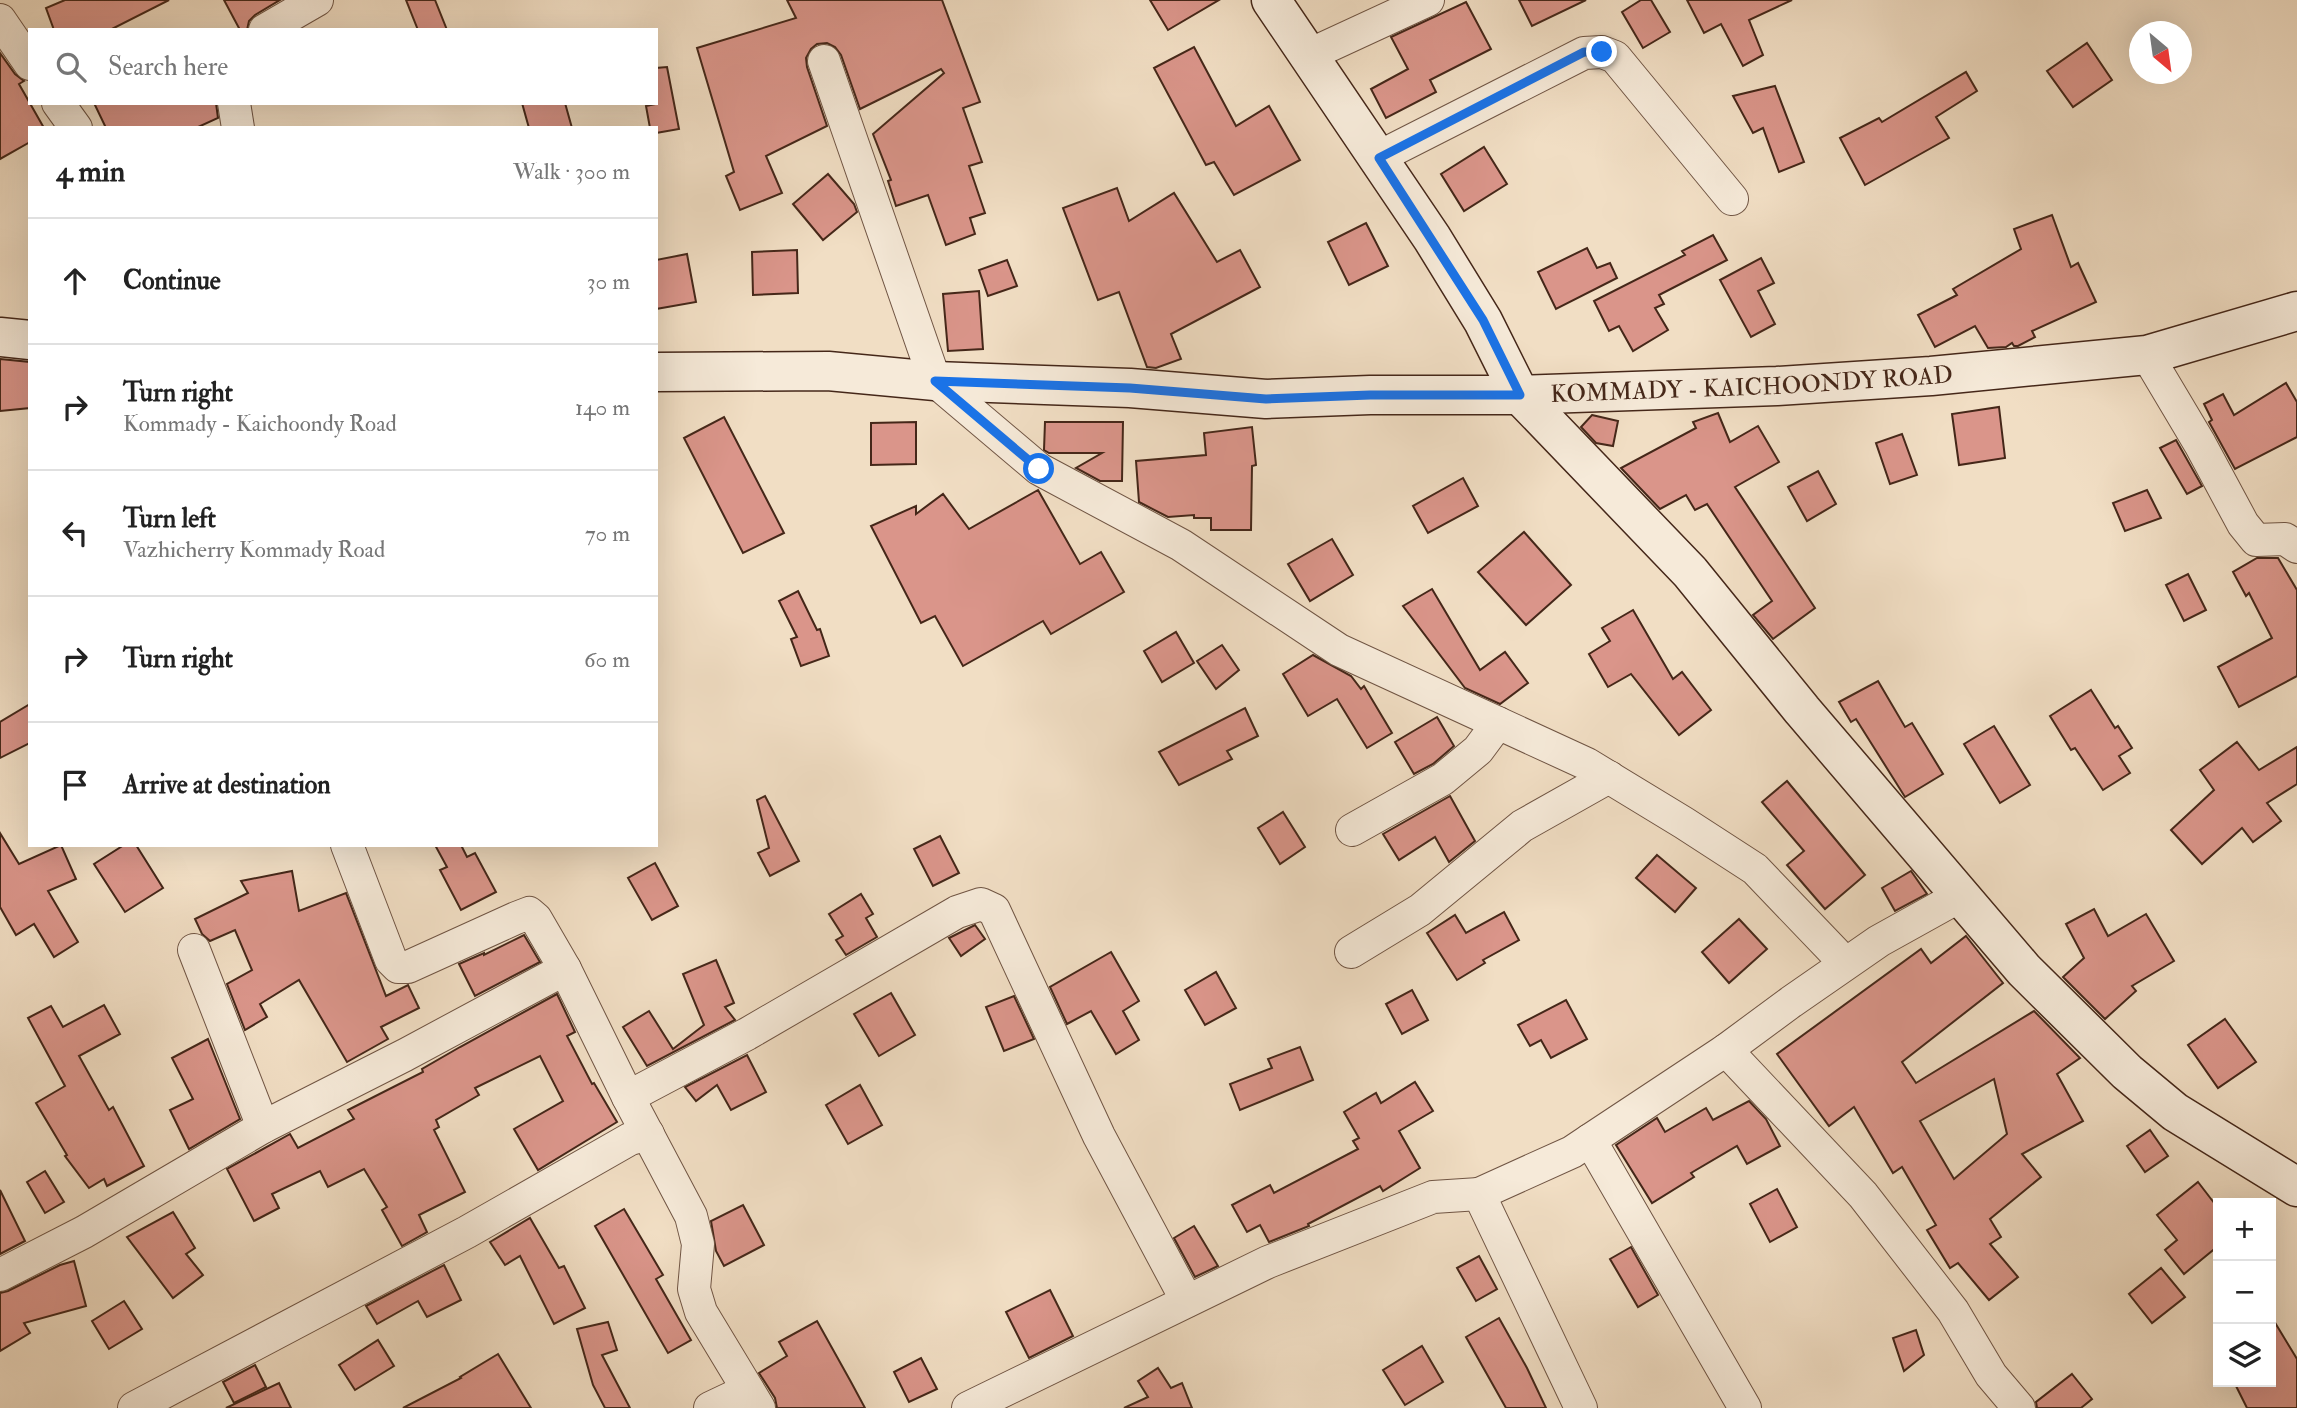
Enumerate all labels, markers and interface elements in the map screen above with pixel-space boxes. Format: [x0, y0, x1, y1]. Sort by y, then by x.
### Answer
north arrow [2129, 21, 2192, 84]
search box [28, 28, 658, 105]
route end [1586, 36, 1617, 67]
icon: search [52, 48, 90, 86]
text: Search here [108, 51, 228, 83]
text: 4 min [56, 153, 125, 190]
text: Walk · 300 m [513, 157, 630, 186]
icon: ahead [56, 262, 94, 300]
text: Continue [123, 265, 221, 297]
text: 30 m [587, 267, 630, 296]
street label: KOMMADY - KAICHOONDY ROAD [1550, 359, 1954, 410]
text: Turn right [123, 377, 233, 409]
icon: right [56, 388, 94, 426]
text: 140 m [575, 393, 630, 422]
text: Kommady - Kaichoondy Road [123, 409, 397, 438]
route start [1023, 453, 1054, 484]
text: Turn left [123, 503, 216, 535]
icon: left [56, 514, 94, 552]
text: 70 m [585, 519, 630, 548]
text: Vazhicherry Kommady Road [123, 535, 385, 564]
icon: right [56, 640, 94, 678]
text: Turn right [123, 643, 233, 675]
text: 60 m [584, 645, 630, 674]
icon: arrive [56, 766, 94, 804]
text: Arrive at destination [123, 769, 331, 801]
map controls [2213, 1198, 2276, 1387]
button: + [2213, 1198, 2276, 1261]
button: − [2213, 1261, 2276, 1324]
button: layers [2213, 1324, 2276, 1387]

